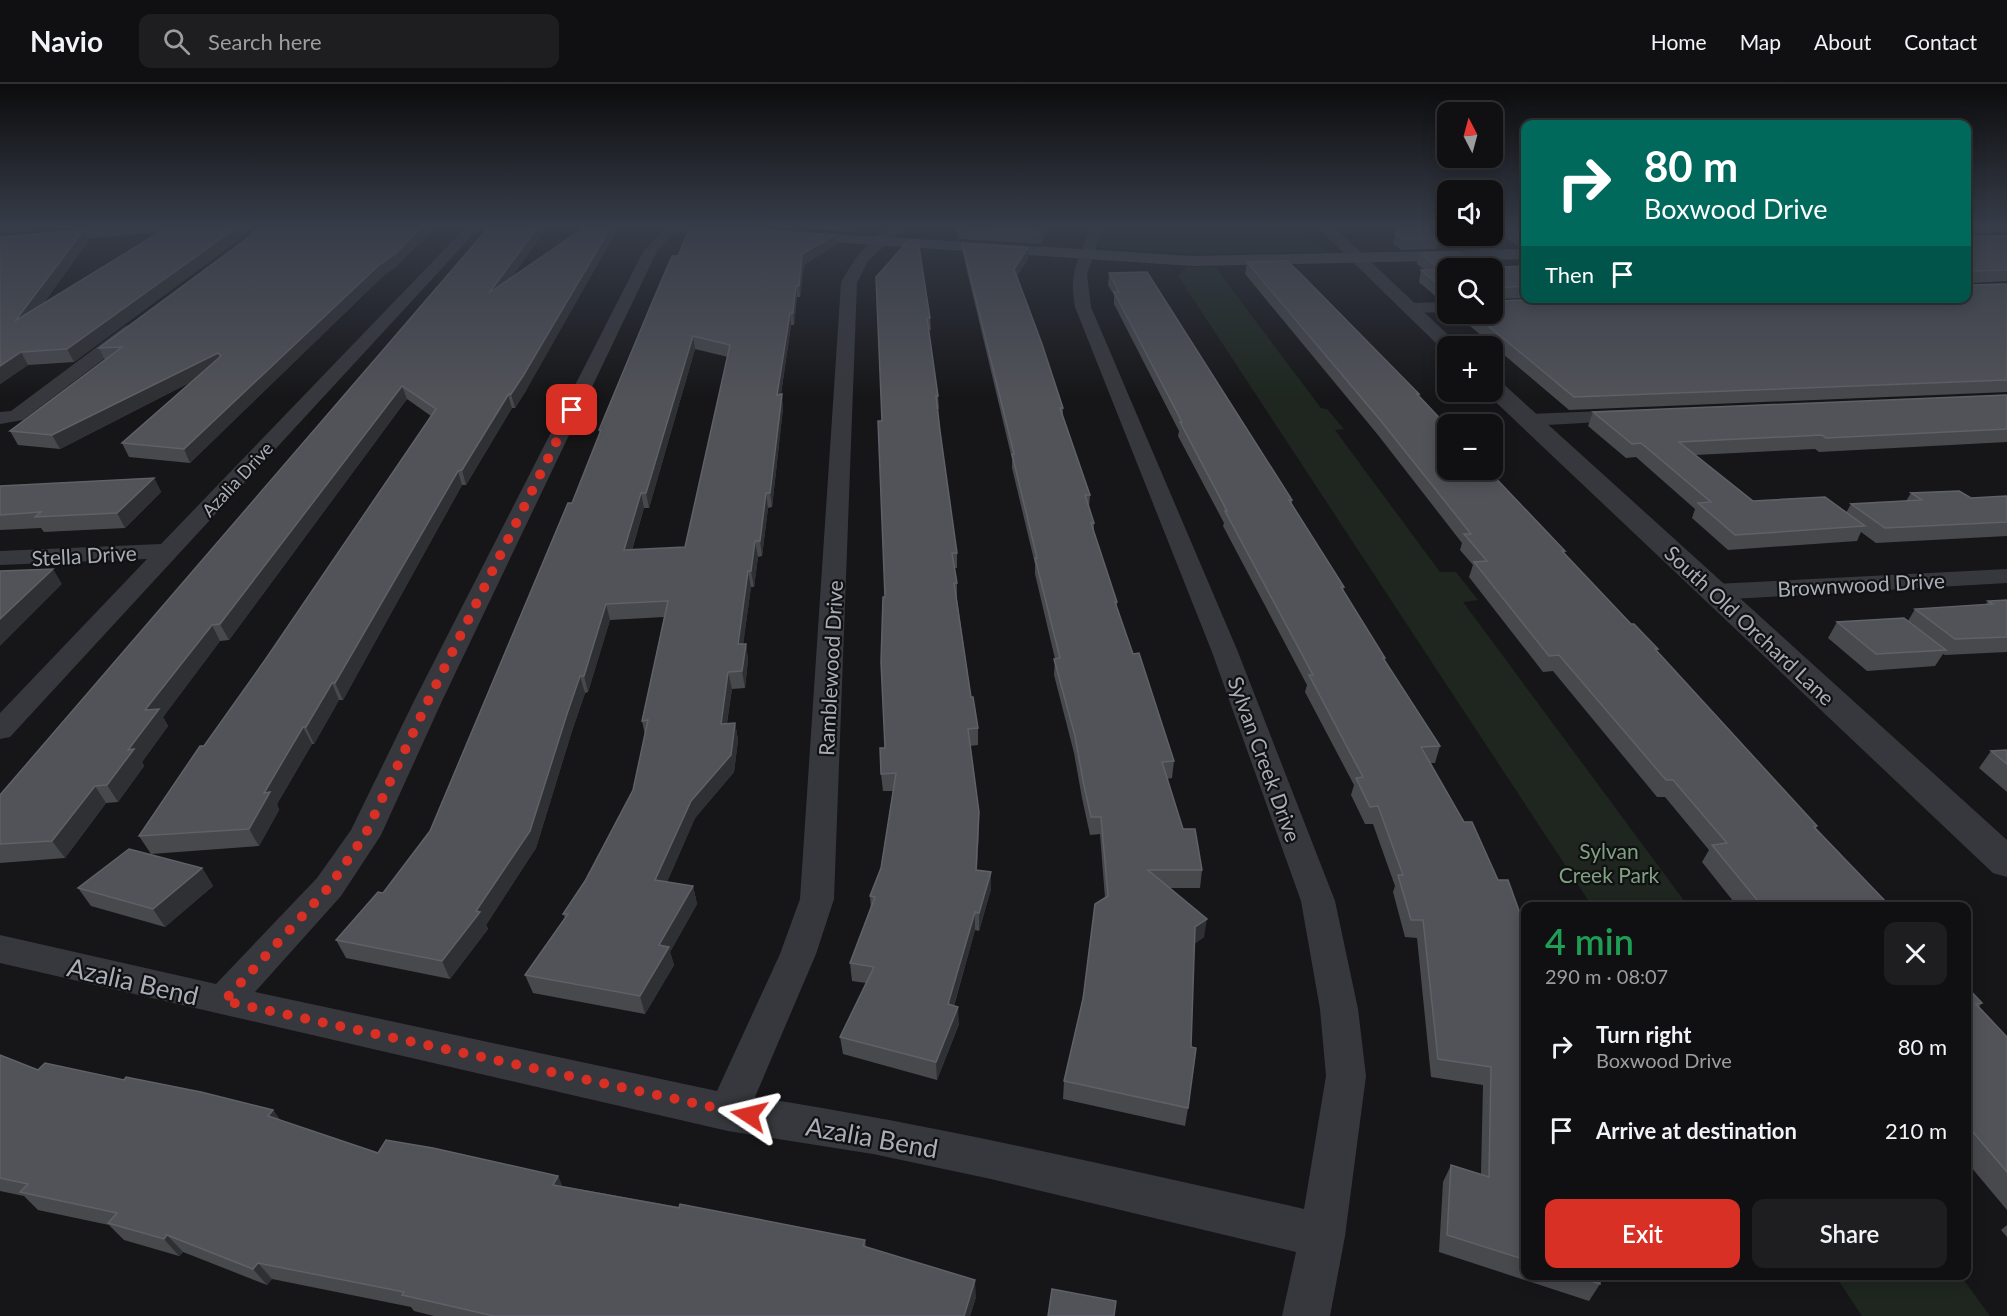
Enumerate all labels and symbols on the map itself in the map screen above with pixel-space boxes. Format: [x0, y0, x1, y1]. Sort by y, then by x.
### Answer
north arrow [1437, 102, 1503, 168]
pin [546, 384, 597, 435]
street label: Azalia Drive [197, 437, 277, 521]
street label: Stella Drive [31, 540, 137, 570]
street label: South Old Orchard Lane [1660, 540, 1840, 710]
street label: Brownwood Drive [1777, 567, 1945, 601]
street label: Ramblewood Drive [813, 580, 847, 756]
street label: Sylvan Creek Drive [1223, 673, 1307, 845]
park label: Sylvan Creek Park [1559, 838, 1660, 887]
street label: Azalia Bend [64, 950, 202, 1012]
position arrow [717, 1083, 781, 1147]
street label: Azalia Bend [803, 1110, 941, 1164]

